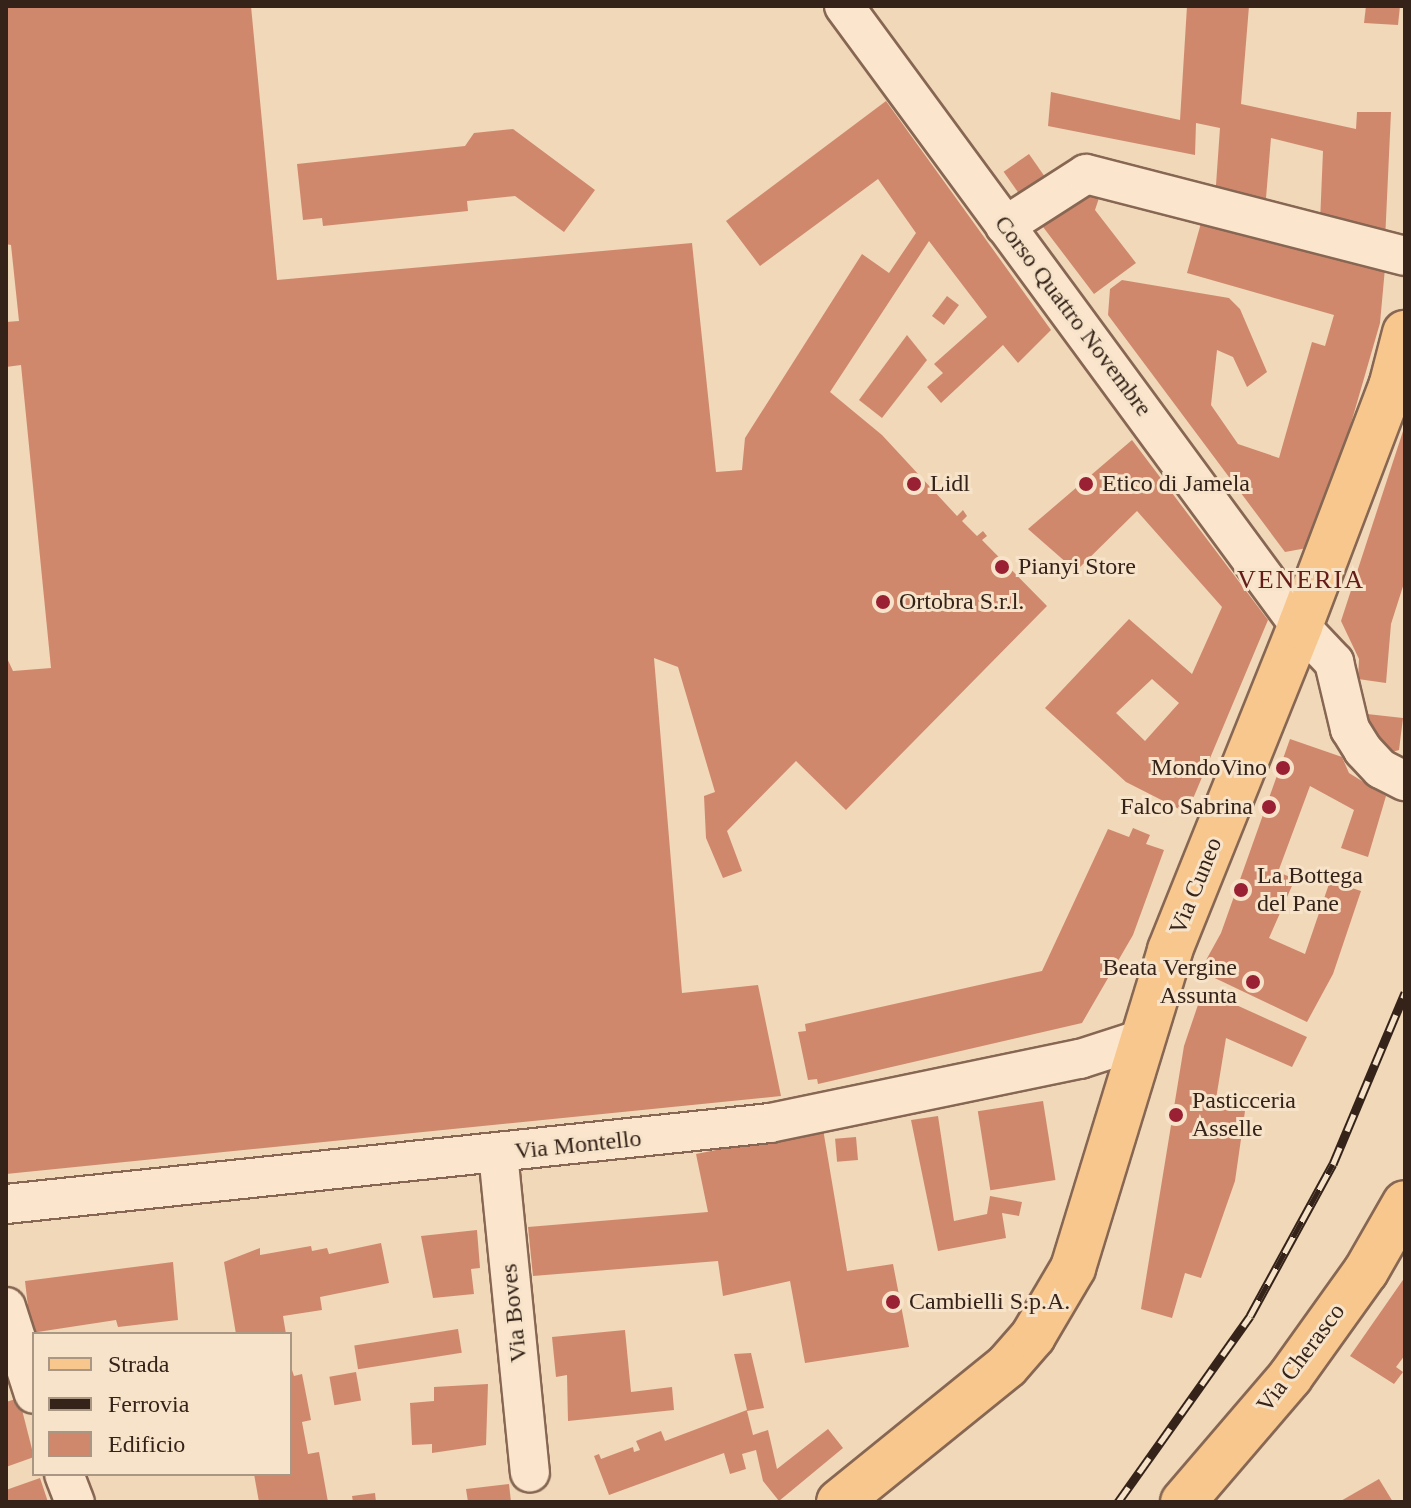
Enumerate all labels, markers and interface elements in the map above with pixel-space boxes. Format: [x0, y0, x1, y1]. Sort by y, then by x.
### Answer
street label: Corso Quattro Novembre [988, 210, 1158, 422]
place label: Lidl [930, 470, 970, 498]
place label: Etico di Jamela [1102, 470, 1250, 498]
marker: Lidl [905, 475, 923, 493]
marker: Etico di Jamela [1077, 475, 1095, 493]
place label: Pianyi Store [1018, 553, 1136, 581]
marker: Pianyi Store [993, 558, 1011, 576]
district label: VENERIA [1237, 564, 1365, 596]
place label: Ortobra S.r.l. [899, 588, 1024, 616]
marker: Ortobra S.r.l. [874, 593, 892, 611]
place label: MondoVino [1151, 754, 1267, 782]
marker: MondoVino [1274, 759, 1292, 777]
place label: Falco Sabrina [1120, 793, 1253, 821]
marker: Falco Sabrina [1260, 798, 1278, 816]
street label: Via Cuneo [1164, 833, 1228, 939]
place label: La Bottega del Pane [1257, 862, 1363, 918]
marker: La Bottega del Pane [1232, 881, 1250, 899]
place label: Beata Vergine Assunta [1102, 954, 1237, 1010]
marker: Beata Vergine Assunta [1244, 973, 1262, 991]
place label: Pasticceria Asselle [1192, 1087, 1296, 1143]
marker: Pasticceria Asselle [1167, 1106, 1185, 1124]
street label: Via Montello [513, 1124, 643, 1166]
street label: Via Boves [494, 1262, 534, 1364]
place label: Cambielli S.p.A. [909, 1288, 1070, 1316]
marker: Cambielli S.p.A. [884, 1293, 902, 1311]
street label: Via Cherasco [1251, 1298, 1351, 1418]
legend [32, 1332, 292, 1476]
text: Strada [108, 1351, 169, 1377]
text: Ferrovia [108, 1391, 189, 1417]
text: Edificio [108, 1431, 185, 1457]

